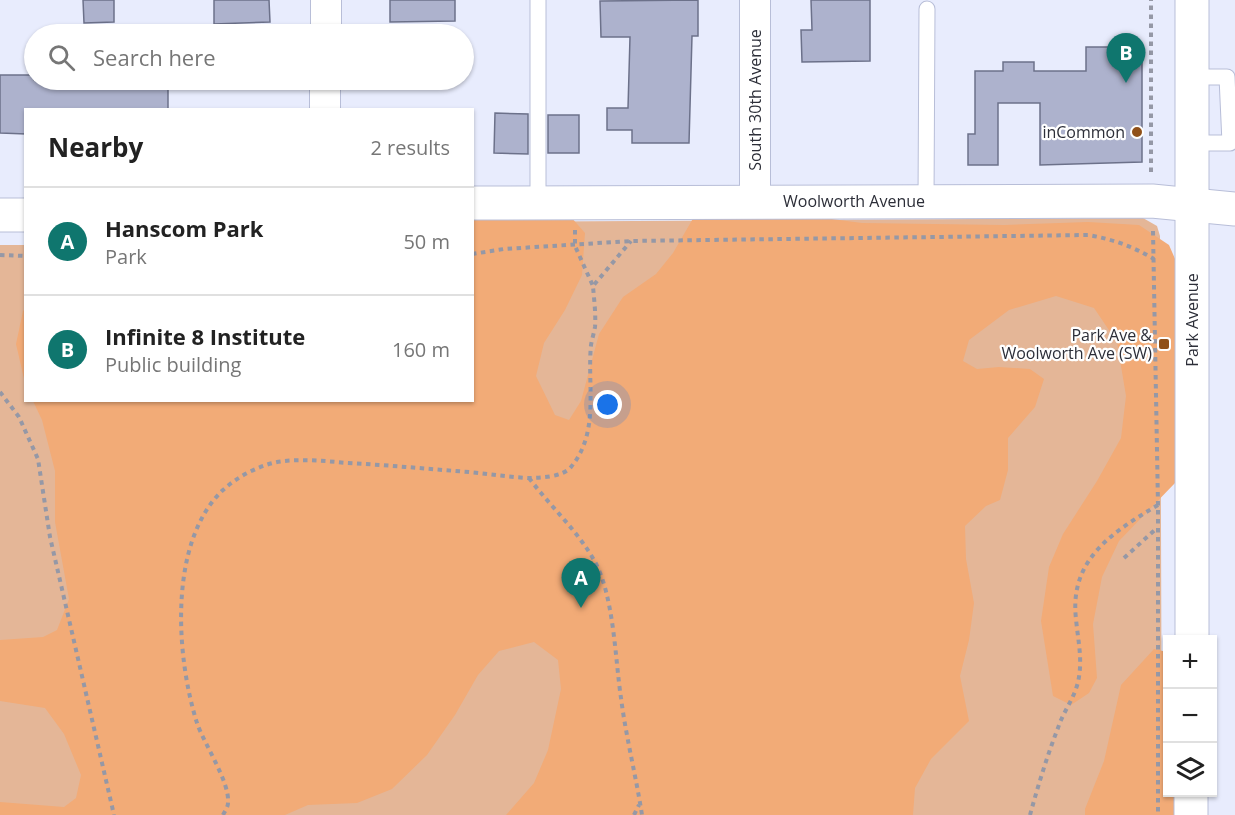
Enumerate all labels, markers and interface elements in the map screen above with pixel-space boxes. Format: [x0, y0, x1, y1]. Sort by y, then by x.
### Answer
search box [24, 24, 474, 90]
street label: South 30th Avenue [744, 29, 766, 171]
pin: B [1106, 34, 1146, 83]
icon: search [45, 41, 78, 74]
text: Search here [93, 42, 216, 72]
place label: inCommon [1042, 121, 1125, 143]
marker: inCommon [1130, 125, 1144, 139]
text: Nearby [48, 129, 143, 165]
text: 2 results [370, 134, 450, 161]
street label: Woolworth Avenue [783, 190, 925, 212]
text: Hanscom Park [105, 213, 264, 243]
text: A [61, 228, 74, 255]
text: 50 m [403, 228, 450, 255]
text: Park [105, 243, 147, 270]
street label: Park Avenue [1181, 273, 1203, 367]
text: Infinite 8 Institute [105, 321, 305, 351]
place label: Park Ave & Woolworth Ave (SW) [1001, 324, 1152, 364]
text: B [61, 336, 74, 363]
text: 160 m [392, 336, 450, 363]
marker: Park Ave & Woolworth Ave (SW) [1157, 337, 1171, 351]
text: Public building [105, 351, 241, 378]
your location [593, 390, 622, 419]
pin: A [562, 558, 600, 608]
map controls [1163, 635, 1217, 797]
button: + [1163, 635, 1217, 689]
button: − [1163, 689, 1217, 743]
button: layers [1163, 743, 1217, 797]

